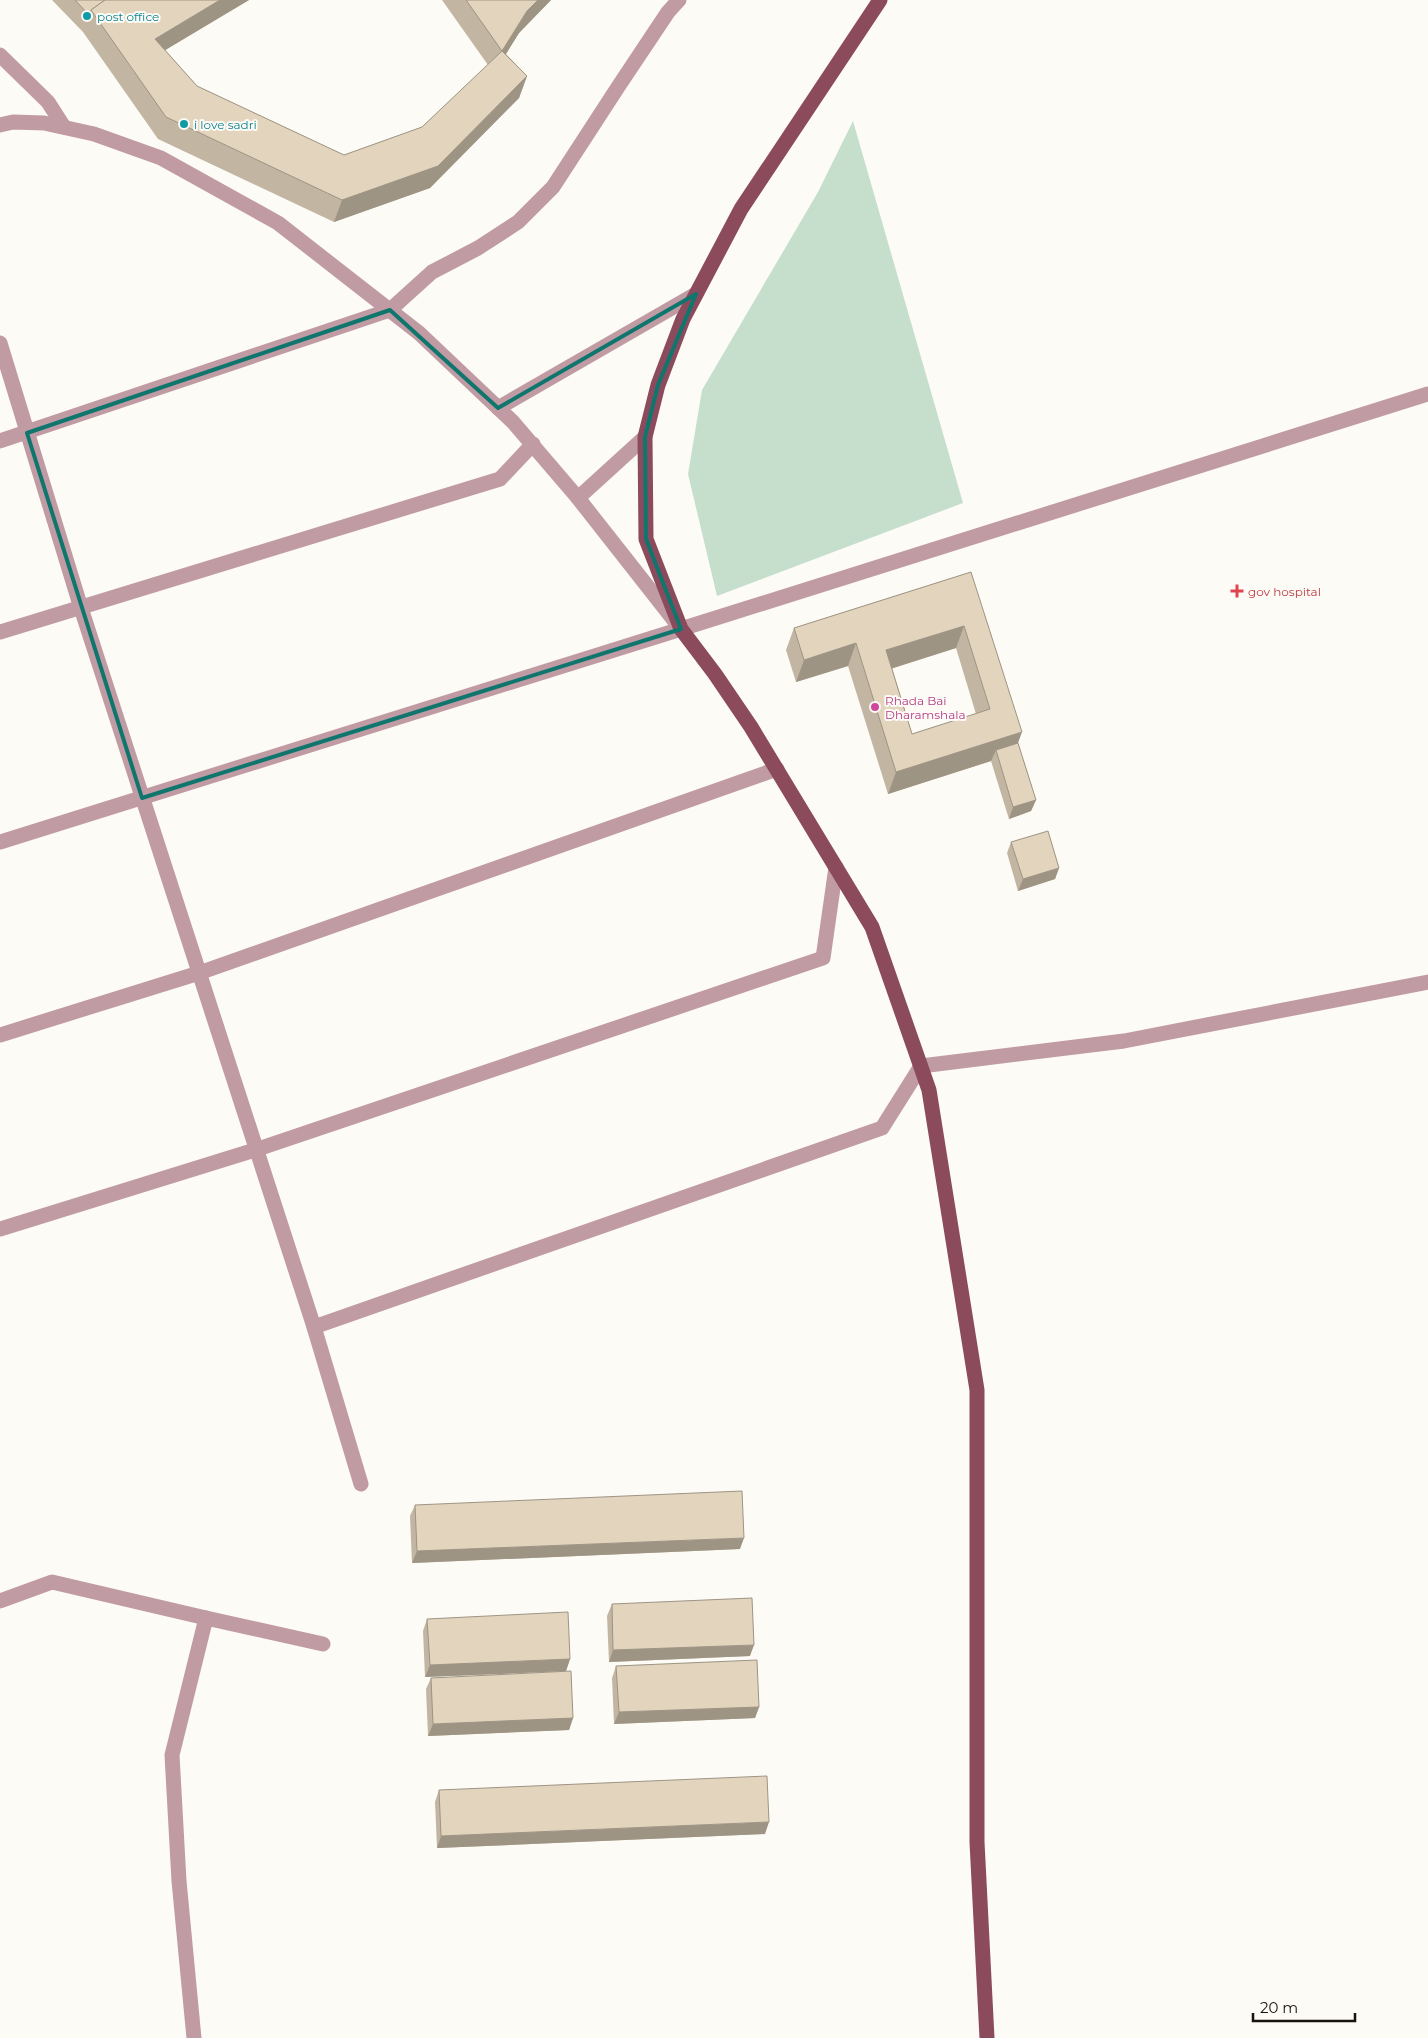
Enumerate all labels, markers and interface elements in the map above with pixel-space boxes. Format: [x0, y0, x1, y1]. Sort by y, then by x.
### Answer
place label: post office [97, 9, 159, 24]
marker: post office [81, 10, 93, 22]
place label: i love sadri [194, 117, 257, 132]
marker: i love sadri [178, 118, 190, 130]
marker: gov hospital [1230, 584, 1244, 598]
place label: gov hospital [1248, 584, 1321, 599]
place label: Rhada Bai Dharamshala [885, 693, 966, 722]
marker: Rhada Bai Dharamshala [869, 701, 881, 713]
scale bar [1253, 1990, 1356, 2022]
text: 20 m [1260, 1998, 1298, 2017]

